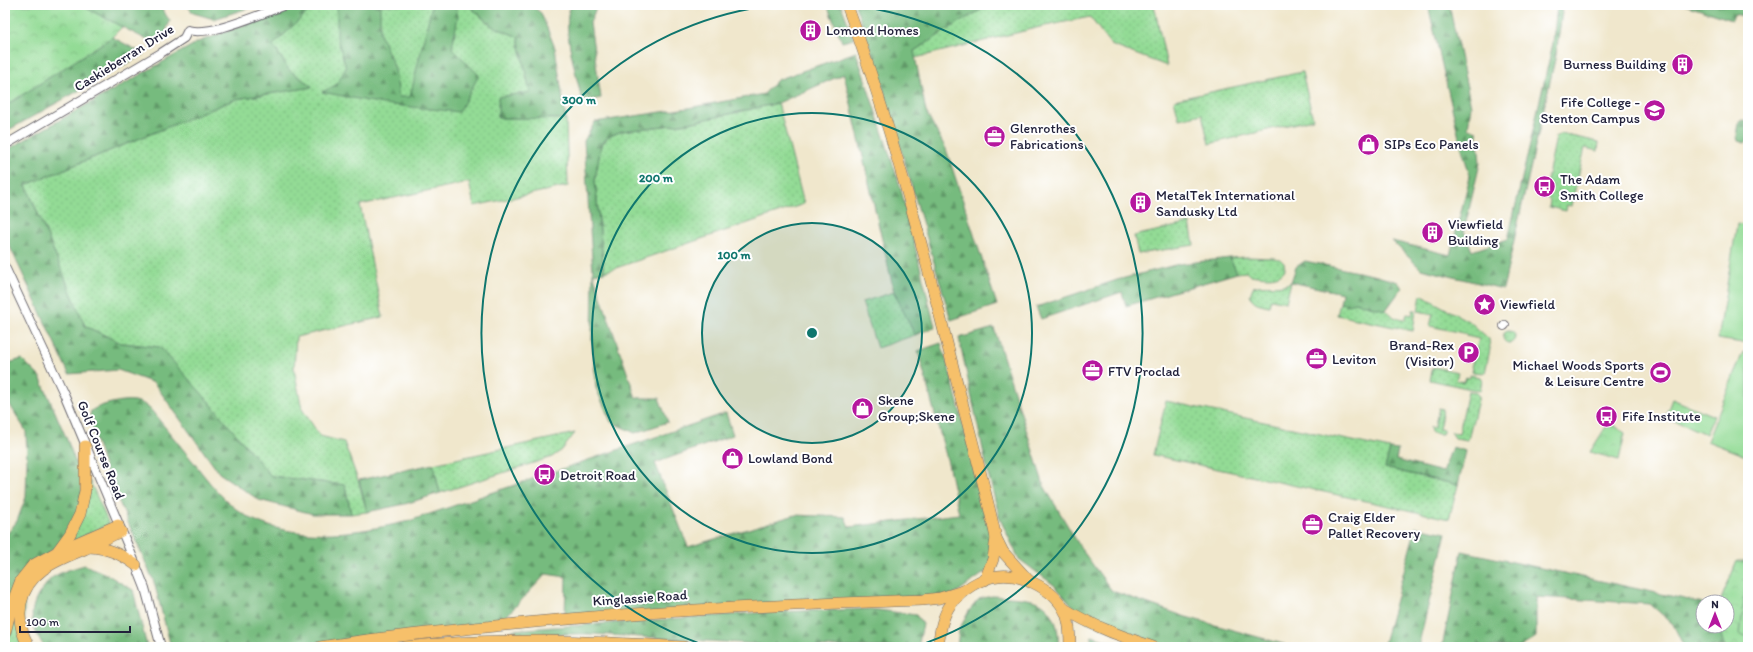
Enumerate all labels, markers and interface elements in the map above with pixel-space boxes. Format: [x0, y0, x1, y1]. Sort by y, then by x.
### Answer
building icon: Lomond Homes [798, 17, 824, 43]
street label: Caskieberran Drive [71, 20, 177, 96]
place label: Lomond Homes [826, 22, 919, 39]
building icon: Burness Building [1669, 51, 1695, 77]
place label: Burness Building [1563, 56, 1667, 73]
text: 300 m [562, 93, 597, 107]
place label: Fife College - Stenton Campus [1540, 94, 1640, 127]
school or university icon: Fife College - Stenton Campus [1642, 97, 1668, 123]
place label: Glenrothes Fabrications [1010, 120, 1084, 153]
office icon: Glenrothes Fabrications [982, 123, 1008, 149]
shop icon: SIPs Eco Panels [1356, 131, 1382, 157]
place label: SIPs Eco Panels [1384, 136, 1479, 153]
text: 200 m [639, 171, 674, 185]
place label: The Adam Smith College [1560, 171, 1644, 204]
bus stop icon: The Adam Smith College [1531, 174, 1557, 200]
place label: MetalTek International Sandusky Ltd [1156, 187, 1295, 220]
building icon: MetalTek International Sandusky Ltd [1127, 190, 1153, 216]
place label: Viewfield Building [1448, 216, 1504, 249]
building icon: Viewfield Building [1419, 219, 1445, 245]
text: 100 m [717, 248, 751, 262]
place icon: Viewfield [1471, 291, 1497, 317]
place label: Viewfield [1500, 296, 1556, 313]
centre of rings [805, 326, 819, 340]
place label: Brand-Rex (Visitor) [1389, 337, 1454, 370]
parking icon: Brand-Rex (Visitor) [1456, 340, 1482, 366]
office icon: Leviton [1304, 346, 1330, 372]
place label: Leviton [1332, 351, 1376, 368]
place label: Michael Woods Sports & Leisure Centre [1513, 357, 1644, 390]
office icon: FTV Proclad [1080, 358, 1106, 384]
sports icon: Michael Woods Sports & Leisure Centre [1647, 360, 1673, 386]
place label: FTV Proclad [1108, 363, 1180, 380]
place label: Skene Group;Skene [878, 392, 955, 425]
shop icon: Skene Group;Skene [849, 395, 875, 421]
street label: Golf Course Road [73, 398, 129, 502]
bus stop icon: Fife Institute [1593, 403, 1619, 429]
place label: Fife Institute [1622, 408, 1701, 425]
shop icon: Lowland Bond [720, 445, 746, 471]
place label: Lowland Bond [748, 450, 833, 467]
bus stop icon: Detroit Road [531, 462, 557, 488]
place label: Detroit Road [560, 467, 636, 484]
place label: Craig Elder Pallet Recovery [1328, 509, 1420, 542]
office icon: Craig Elder Pallet Recovery [1299, 512, 1325, 538]
street label: Kinglassie Road [592, 586, 688, 610]
north arrow [1695, 594, 1735, 634]
text: N [1711, 598, 1719, 611]
scale bar [20, 608, 130, 634]
text: 100 m [26, 615, 59, 629]

